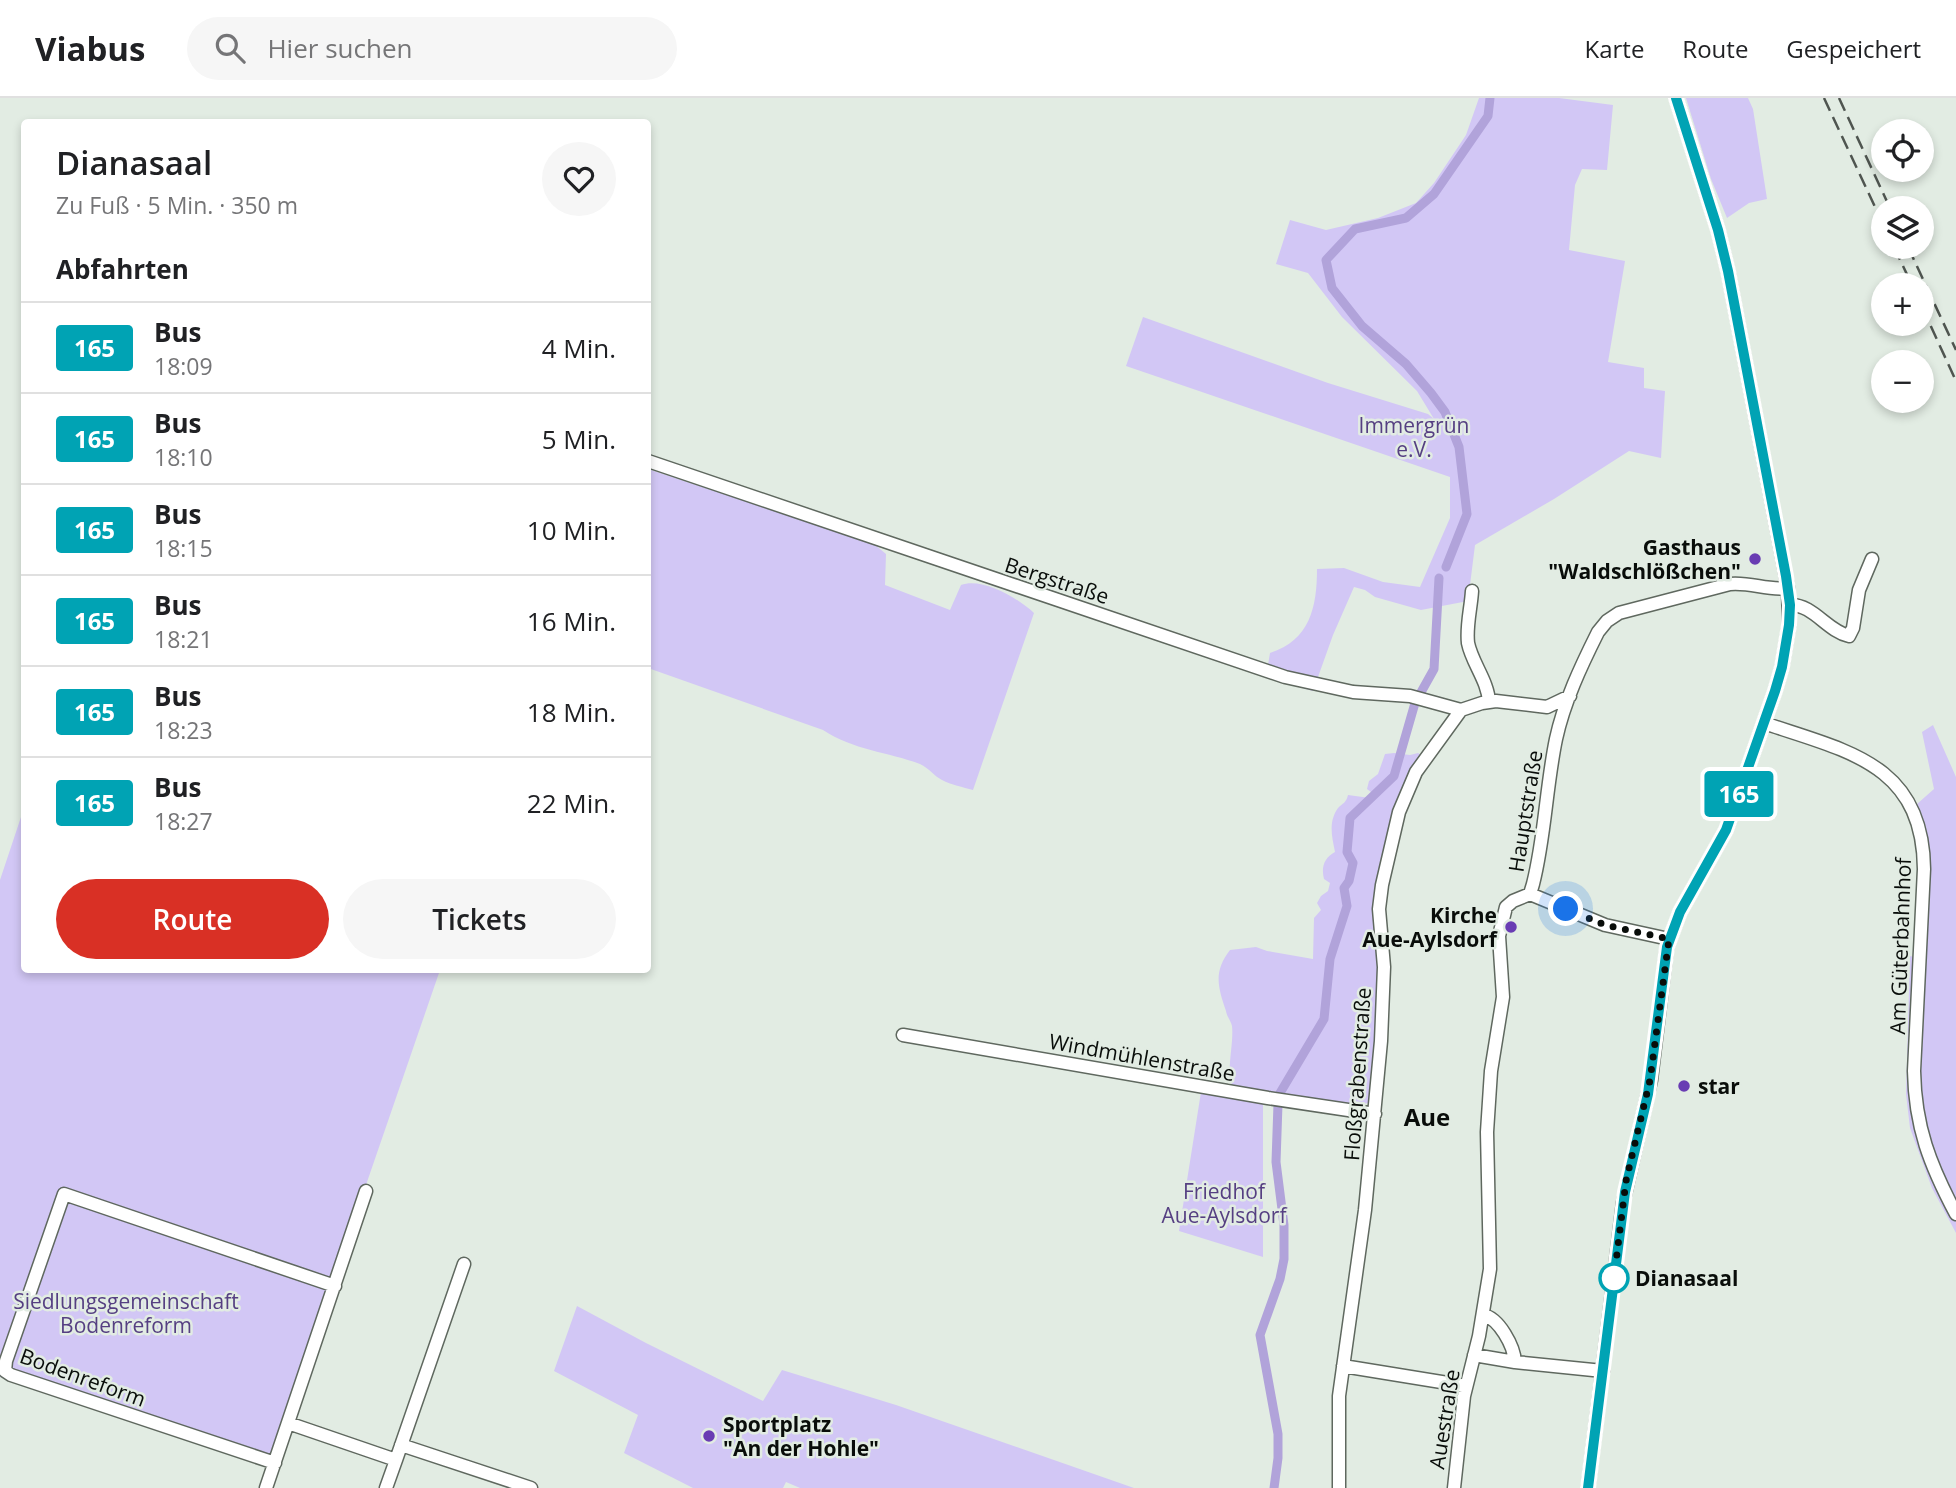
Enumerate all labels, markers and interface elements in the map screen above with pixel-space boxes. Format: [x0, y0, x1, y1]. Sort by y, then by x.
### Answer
search box [187, 17, 677, 80]
text: Viabus [35, 26, 145, 71]
icon: search [211, 29, 249, 67]
text: Hier suchen [267, 30, 412, 66]
text: Karte [1584, 32, 1644, 65]
text: Route [1682, 32, 1748, 65]
text: Gespeichert [1786, 32, 1921, 65]
map controls [1871, 119, 1934, 413]
button: locate [1871, 119, 1934, 182]
text: Dianasaal [56, 140, 212, 185]
button: heart [542, 142, 616, 216]
text: Zu Fuß · 5 Min. · 350 m [56, 189, 298, 221]
button: layers [1871, 196, 1934, 259]
text: Abfahrten [56, 251, 189, 287]
button: + [1871, 273, 1934, 336]
text: Bus [154, 314, 201, 350]
text: 4 Min. [542, 330, 616, 366]
text: 165 [74, 331, 115, 364]
text: 18:09 [154, 350, 213, 382]
button: − [1871, 350, 1934, 413]
text: Bus [154, 405, 201, 441]
park label: Immergrün e.V. [1359, 411, 1469, 463]
text: 5 Min. [542, 421, 616, 457]
text: 165 [74, 422, 115, 455]
text: 18:10 [154, 441, 213, 473]
text: Bus [154, 496, 201, 532]
text: 10 Min. [527, 512, 616, 548]
text: 165 [74, 513, 115, 546]
text: 18:15 [154, 532, 213, 564]
place label: Gasthaus "Waldschlößchen" [1548, 533, 1741, 585]
street label: Bergstraße [1001, 550, 1113, 610]
marker: Gasthaus "Waldschlößchen" [1747, 551, 1763, 567]
text: Bus [154, 587, 201, 623]
text: 16 Min. [527, 603, 616, 639]
text: 165 [74, 604, 115, 637]
text: 18:21 [154, 623, 213, 655]
text: Bus [154, 678, 201, 714]
text: 18 Min. [527, 694, 616, 730]
text: 165 [74, 695, 115, 728]
text: 18:23 [154, 714, 213, 746]
street label: Hauptstraße [1502, 748, 1548, 874]
text: Bus [154, 769, 201, 805]
line badge: 165 [1699, 771, 1779, 817]
text: 165 [1718, 777, 1760, 810]
text: 22 Min. [527, 785, 616, 821]
text: 165 [74, 786, 115, 819]
text: 18:27 [154, 805, 213, 837]
street label: Am Güterbahnhof [1883, 855, 1917, 1035]
button: Route [56, 879, 329, 959]
button: Tickets [343, 879, 616, 959]
your location [1548, 891, 1583, 926]
place label: Kirche Aue-Aylsdorf [1362, 901, 1499, 953]
marker: Kirche Aue-Aylsdorf [1503, 919, 1519, 935]
street label: Floßgrabenstraße [1337, 986, 1377, 1162]
street label: Windmühlenstraße [1047, 1027, 1237, 1087]
place label: star [1698, 1072, 1740, 1100]
marker: star [1676, 1078, 1692, 1094]
district label: Aue [1404, 1100, 1450, 1133]
park label: Friedhof Aue-Aylsdorf [1162, 1177, 1288, 1229]
marker: Dianasaal [1599, 1263, 1629, 1293]
place label: Dianasaal [1635, 1264, 1738, 1292]
park label: Siedlungsgemeinschaft Bodenreform [13, 1287, 239, 1339]
street label: Bodenreform [16, 1341, 150, 1413]
street label: Auestraße [1422, 1367, 1466, 1471]
place label: Sportplatz "An der Hohle" [723, 1410, 879, 1462]
marker: Sportplatz "An der Hohle" [701, 1428, 717, 1444]

